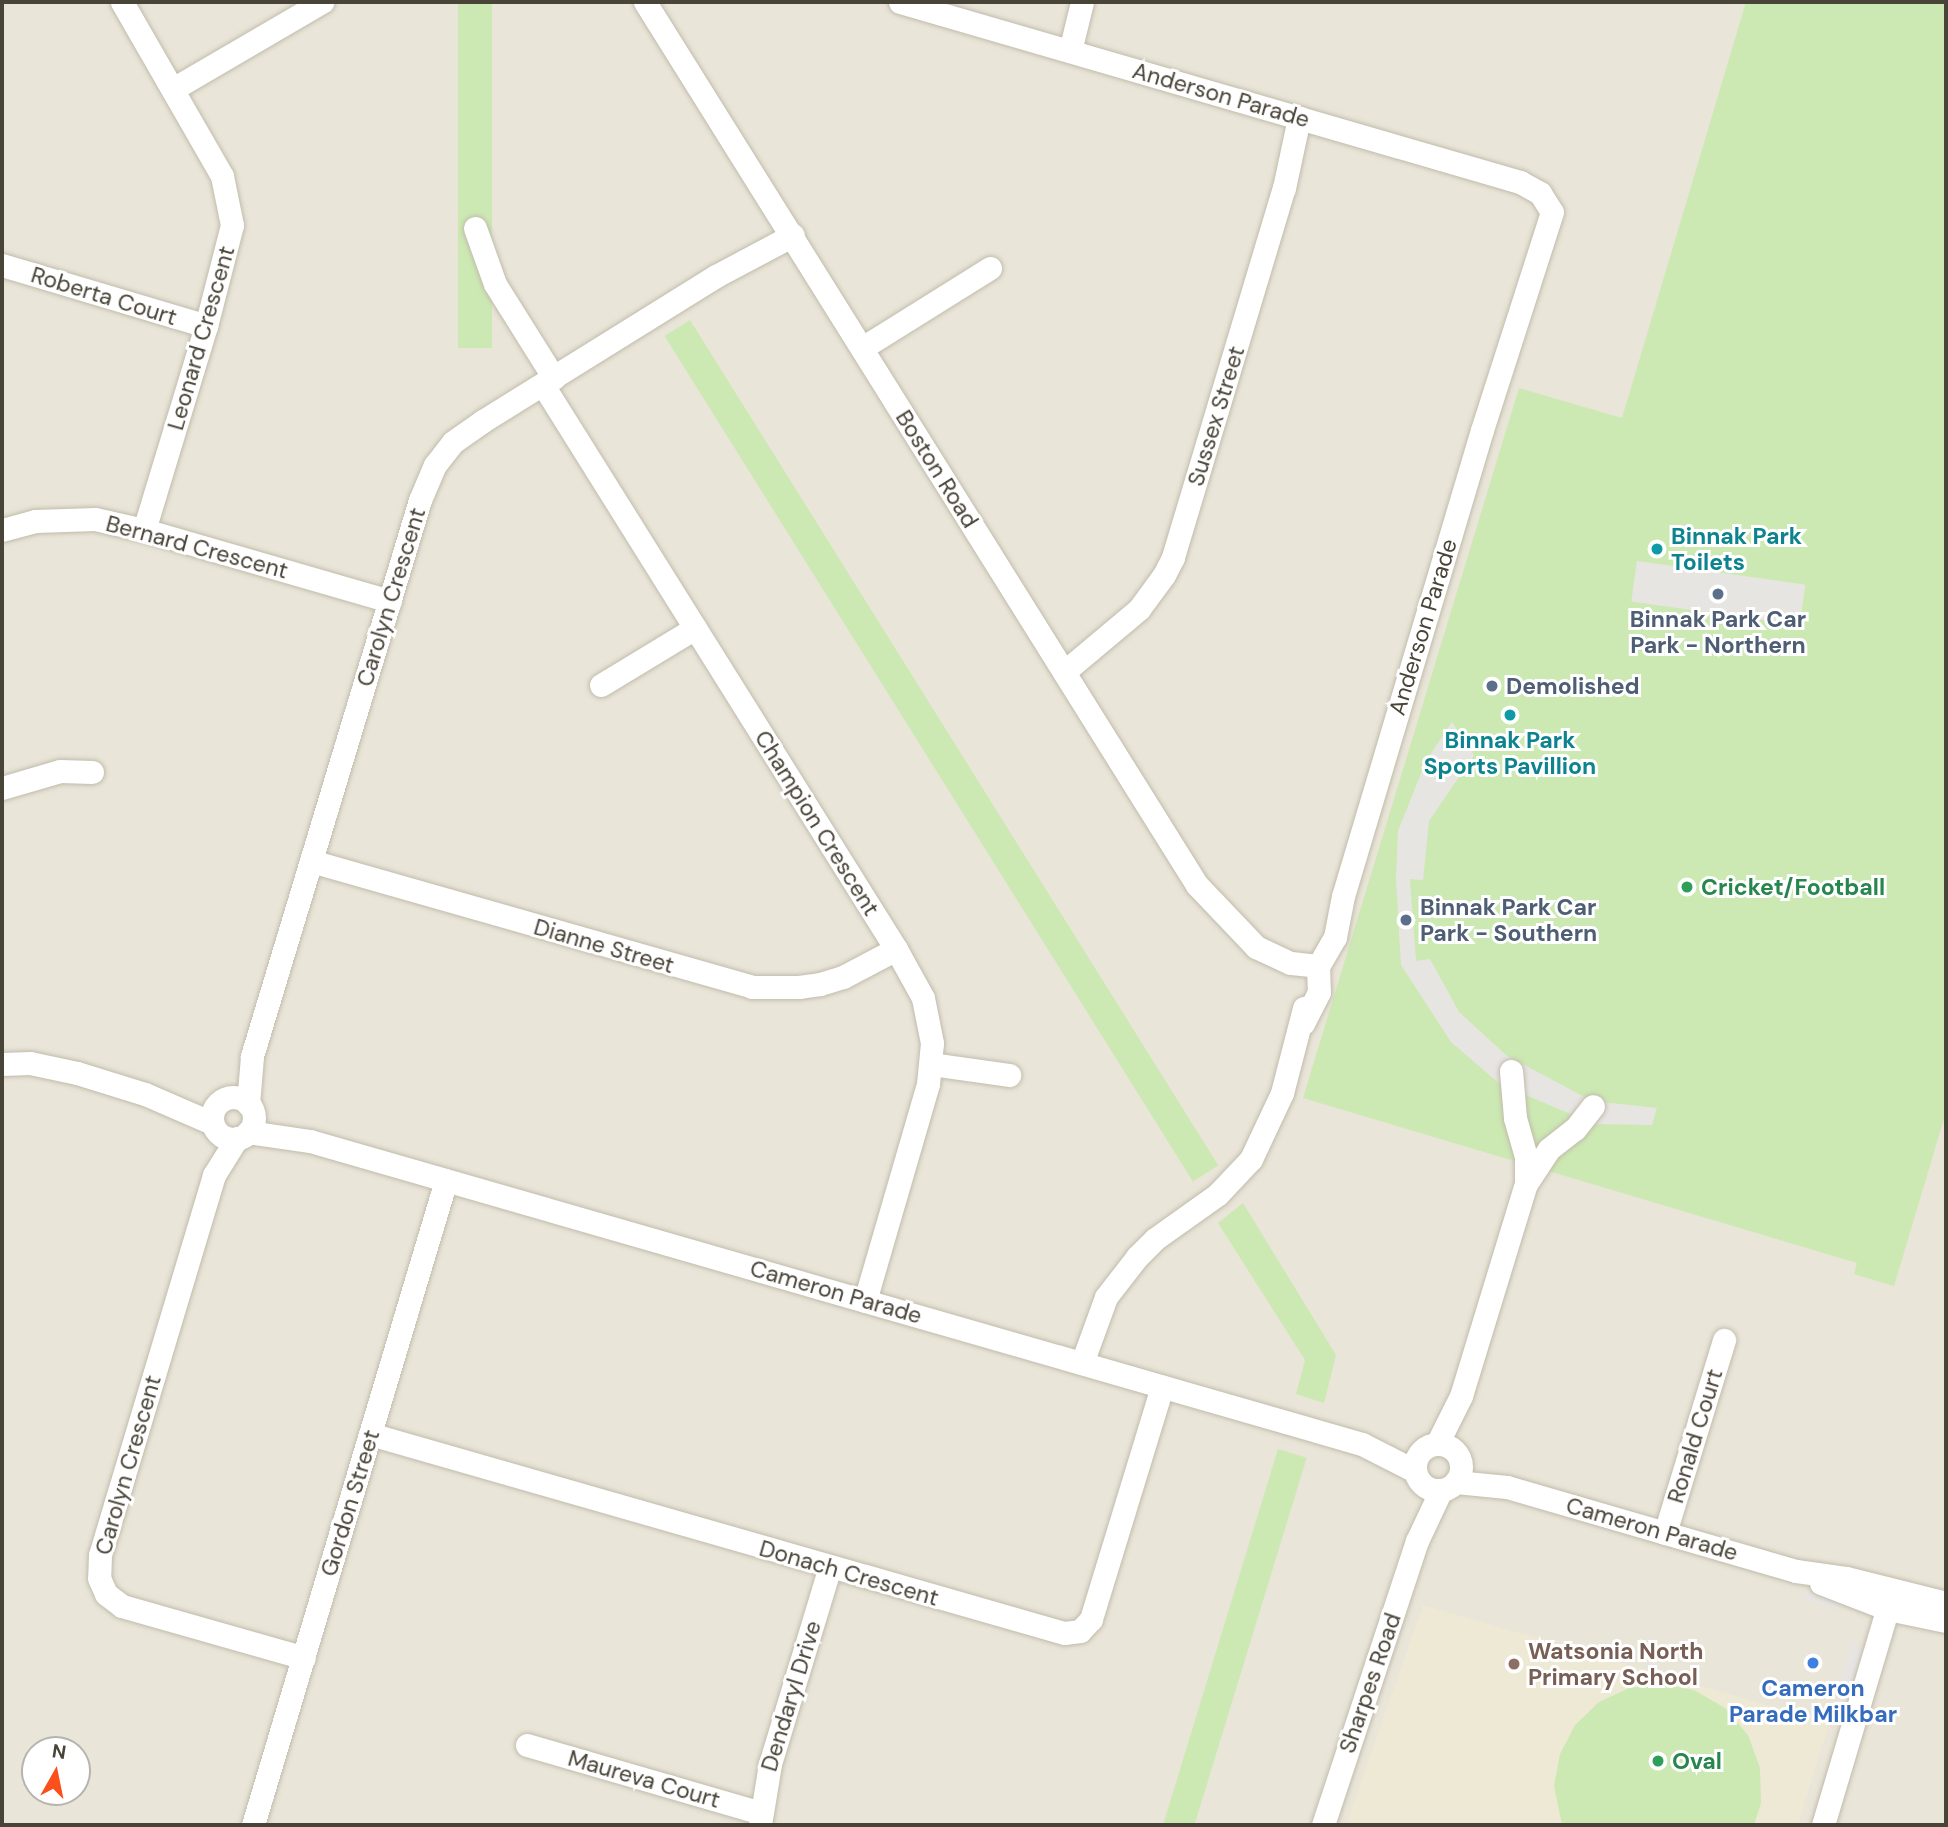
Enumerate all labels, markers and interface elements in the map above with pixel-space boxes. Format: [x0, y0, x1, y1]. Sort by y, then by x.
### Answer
street label: Anderson Parade [1129, 57, 1313, 133]
street label: Leonard Crescent [162, 243, 240, 433]
street label: Roberta Court [28, 261, 180, 331]
street label: Sussex Street [1182, 343, 1250, 489]
street label: Boston Road [890, 405, 984, 533]
street label: Carolyn Crescent [351, 504, 431, 690]
street label: Bernard Crescent [103, 509, 291, 585]
place label: Binnak Park Toilets [1671, 522, 1802, 576]
street label: Anderson Parade [1383, 536, 1463, 718]
marker: Binnak Park Toilets [1649, 541, 1665, 557]
marker: Binnak Park Car Park - Northern [1710, 586, 1726, 602]
place label: Binnak Park Car Park - Northern [1630, 605, 1806, 659]
place label: Demolished [1506, 672, 1640, 700]
marker: Demolished [1484, 678, 1500, 694]
marker: Binnak Park Sports Pavillion [1502, 707, 1518, 723]
street label: Champion Crescent [749, 725, 885, 921]
place label: Binnak Park Sports Pavillion [1424, 726, 1596, 780]
place label: Cricket/Football [1701, 873, 1885, 901]
marker: Cricket/Football [1679, 879, 1695, 895]
place label: Binnak Park Car Park - Southern [1420, 893, 1597, 947]
marker: Binnak Park Car Park - Southern [1398, 912, 1414, 928]
street label: Dianne Street [531, 913, 677, 979]
street label: Cameron Parade [747, 1254, 925, 1330]
street label: Ronald Court [1662, 1366, 1728, 1506]
street label: Carolyn Crescent [89, 1372, 167, 1558]
street label: Gordon Street [315, 1426, 385, 1580]
street label: Cameron Parade [1563, 1491, 1741, 1567]
street label: Donach Crescent [756, 1534, 942, 1612]
street label: Sharpes Road [1333, 1609, 1407, 1757]
street label: Dendaryl Drive [755, 1617, 827, 1775]
place label: Watsonia North Primary School [1528, 1637, 1703, 1691]
marker: Cameron Parade Milkbar [1805, 1655, 1821, 1671]
marker: Watsonia North Primary School [1506, 1656, 1522, 1672]
place label: Cameron Parade Milkbar [1729, 1674, 1897, 1728]
north arrow [21, 1736, 91, 1806]
text: N [50, 1738, 68, 1765]
street label: Maureva Court [565, 1744, 723, 1814]
place label: Oval [1672, 1747, 1722, 1775]
marker: Oval [1650, 1753, 1666, 1769]

